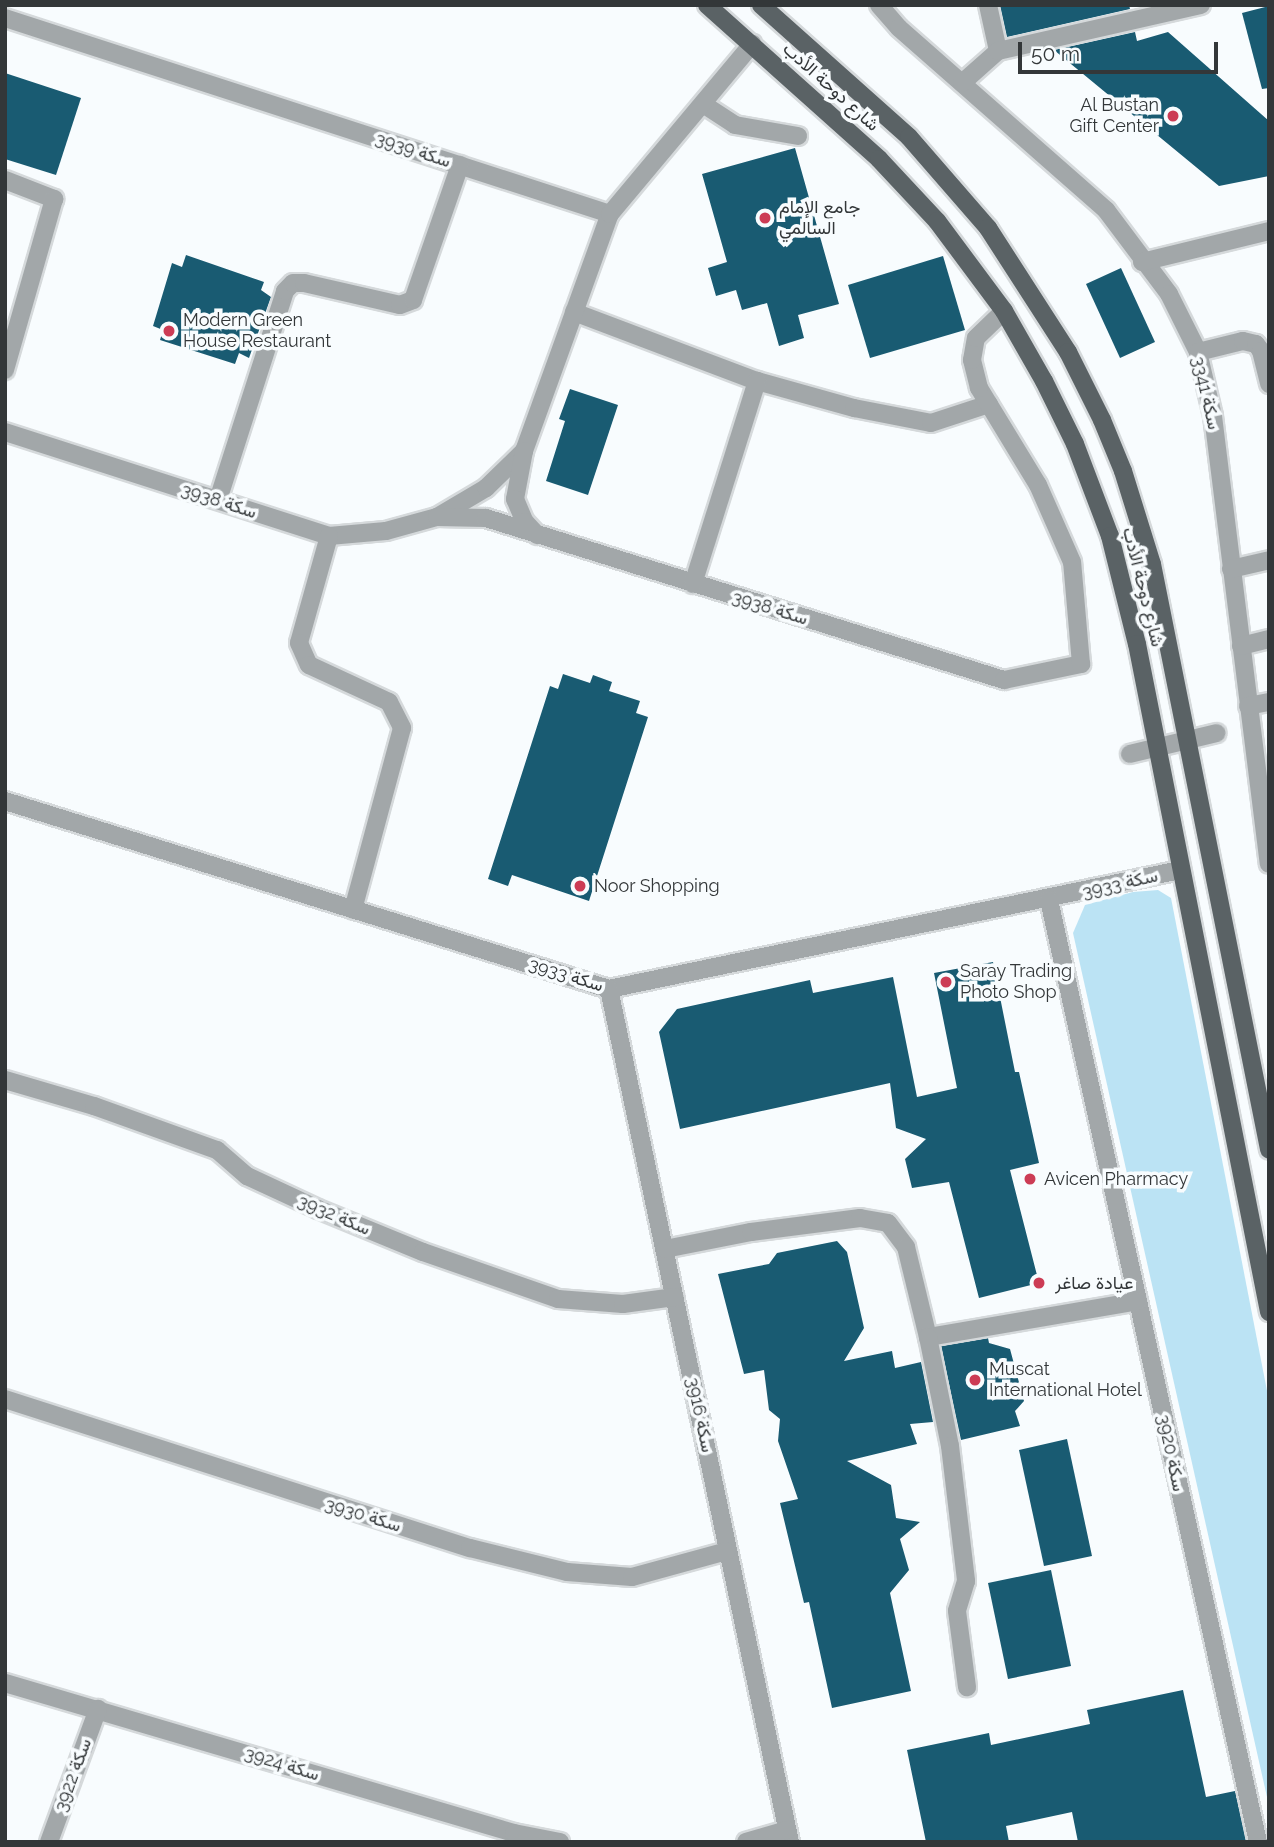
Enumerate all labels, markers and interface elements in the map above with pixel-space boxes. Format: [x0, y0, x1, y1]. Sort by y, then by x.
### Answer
scale bar [1022, 28, 1222, 72]
street label: شارع دوحة الأدب [778, 38, 884, 136]
text: 50 m [1031, 41, 1080, 66]
place label: Al Bustan Gift Center [1070, 95, 1159, 138]
marker: Al Bustan Gift Center [1165, 108, 1181, 124]
street label: سكة 3939 [373, 128, 453, 172]
place label: جامع الإمام السالمي [779, 197, 860, 240]
marker: جامع الإمام السالمي [757, 210, 773, 226]
place label: Modern Green House Restaurant [183, 310, 331, 352]
marker: Modern Green House Restaurant [161, 323, 177, 339]
street label: سكة 3341 [1187, 354, 1225, 432]
street label: سكة 3938 [179, 479, 259, 523]
street label: شارع دوحة الأدب [1118, 525, 1168, 649]
street label: سكة 3938 [730, 586, 810, 630]
street label: سكة 3933 [1080, 865, 1160, 903]
place label: Noor Shopping [594, 875, 720, 897]
marker: Noor Shopping [572, 878, 588, 894]
street label: سكة 3933 [526, 953, 606, 997]
place label: Saray Trading Photo Shop [960, 961, 1073, 1004]
marker: Saray Trading Photo Shop [938, 974, 954, 990]
place label: Avicen Pharmacy [1044, 1168, 1188, 1190]
marker: Avicen Pharmacy [1022, 1171, 1038, 1187]
street label: سكة 3932 [295, 1190, 373, 1240]
place label: عيادة صاغر [1055, 1272, 1133, 1294]
marker: عيادة صاغر [1029, 1273, 1049, 1293]
place label: Muscat International Hotel [989, 1359, 1142, 1402]
marker: Muscat International Hotel [967, 1372, 983, 1388]
street label: سكة 3916 [682, 1376, 718, 1454]
street label: سكة 3920 [1152, 1413, 1190, 1493]
street label: سكة 3930 [322, 1493, 404, 1537]
street label: سكة 3922 [50, 1735, 96, 1815]
street label: سكة 3924 [242, 1742, 322, 1786]

